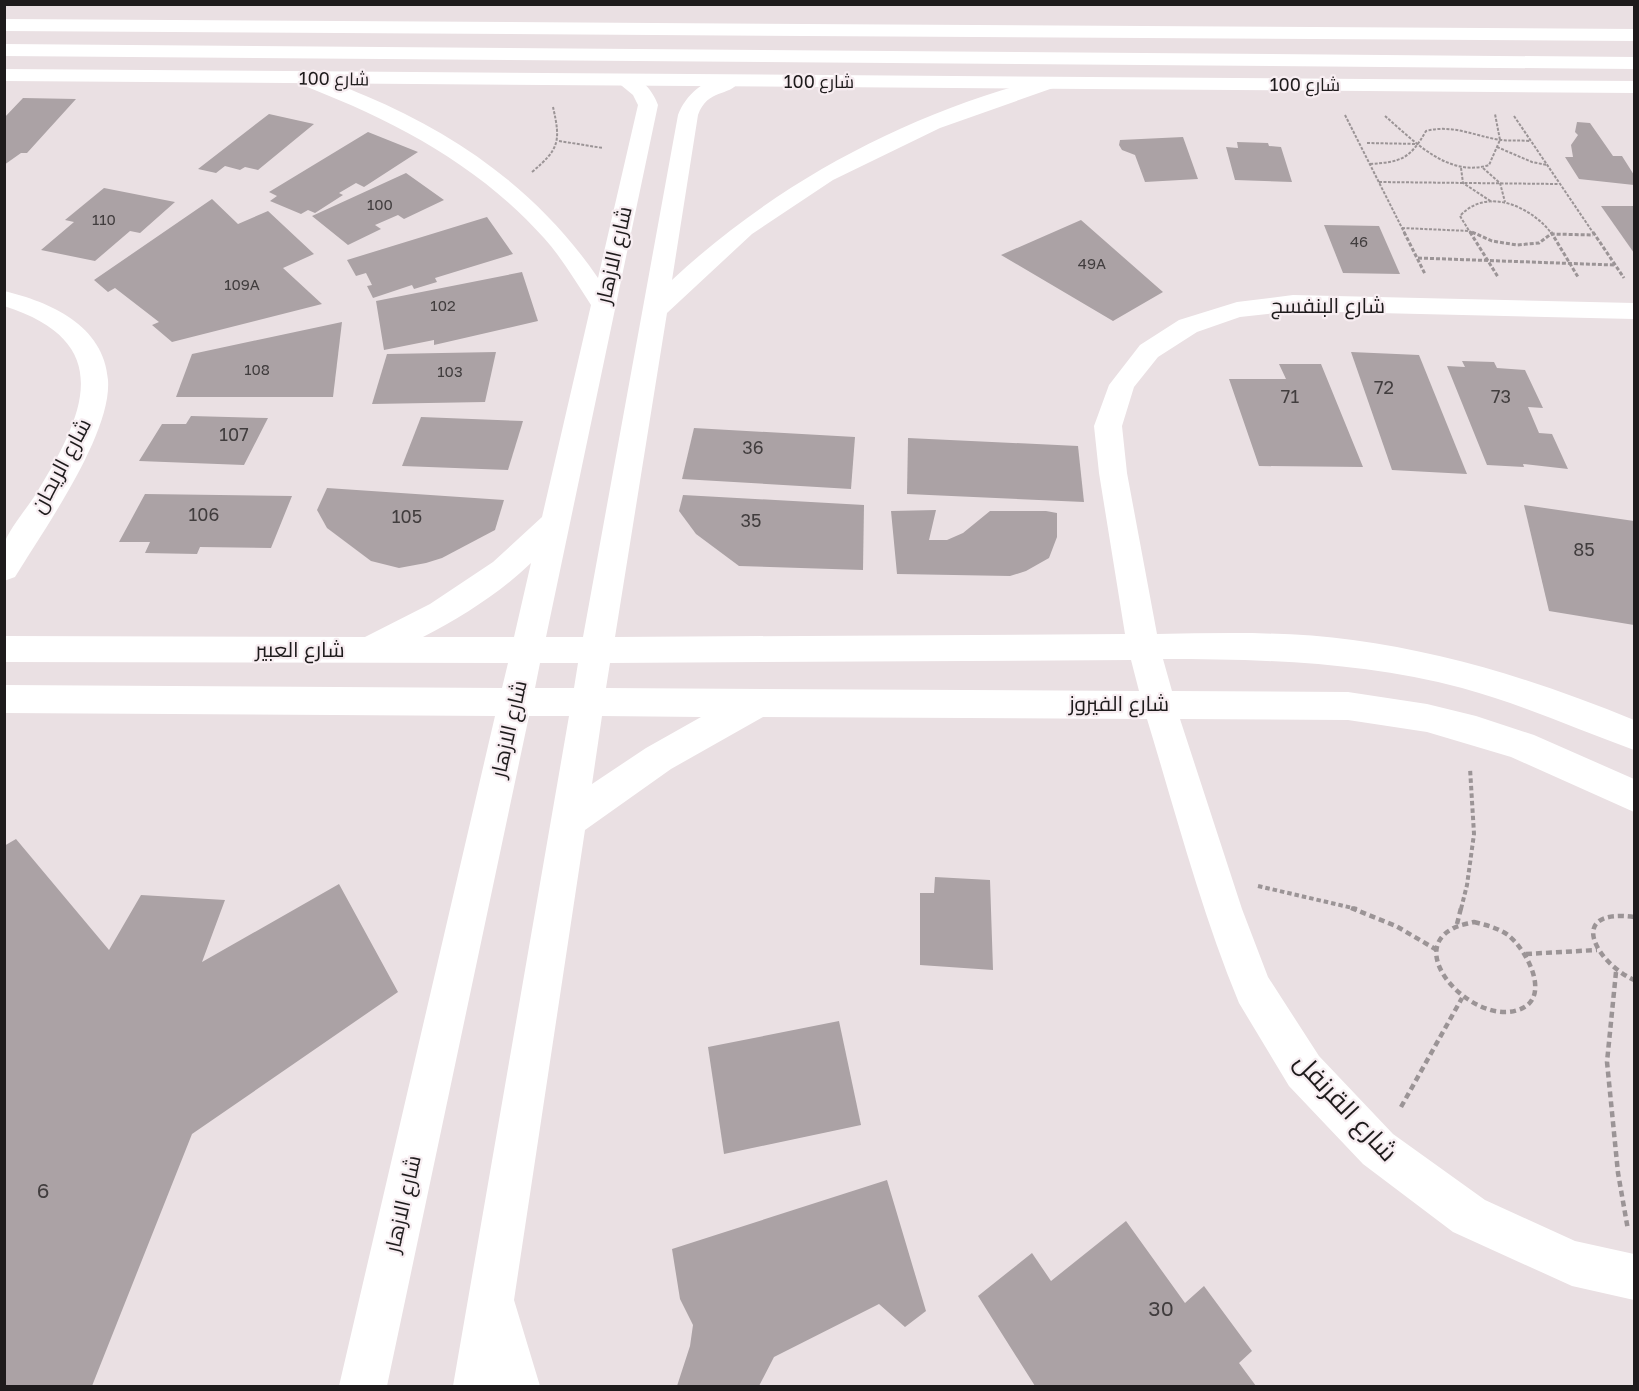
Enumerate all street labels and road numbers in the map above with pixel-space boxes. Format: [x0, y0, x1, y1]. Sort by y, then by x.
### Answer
street label: شارع 100 [299, 66, 369, 92]
street label: شارع 100 [784, 70, 854, 94]
street label: شارع 100 [1270, 73, 1340, 97]
street label: شارع الازهار [589, 204, 639, 307]
street label: شارع البنفسج [1271, 292, 1385, 320]
street label: شارع الريحان [24, 414, 98, 518]
street label: شارع العبير [254, 636, 345, 664]
street label: شارع الازهار [484, 678, 534, 781]
street label: شارع الفيروز [1068, 690, 1169, 718]
street label: شارع القرنفل [1287, 1046, 1404, 1169]
street label: شارع الازهار [378, 1153, 428, 1256]

